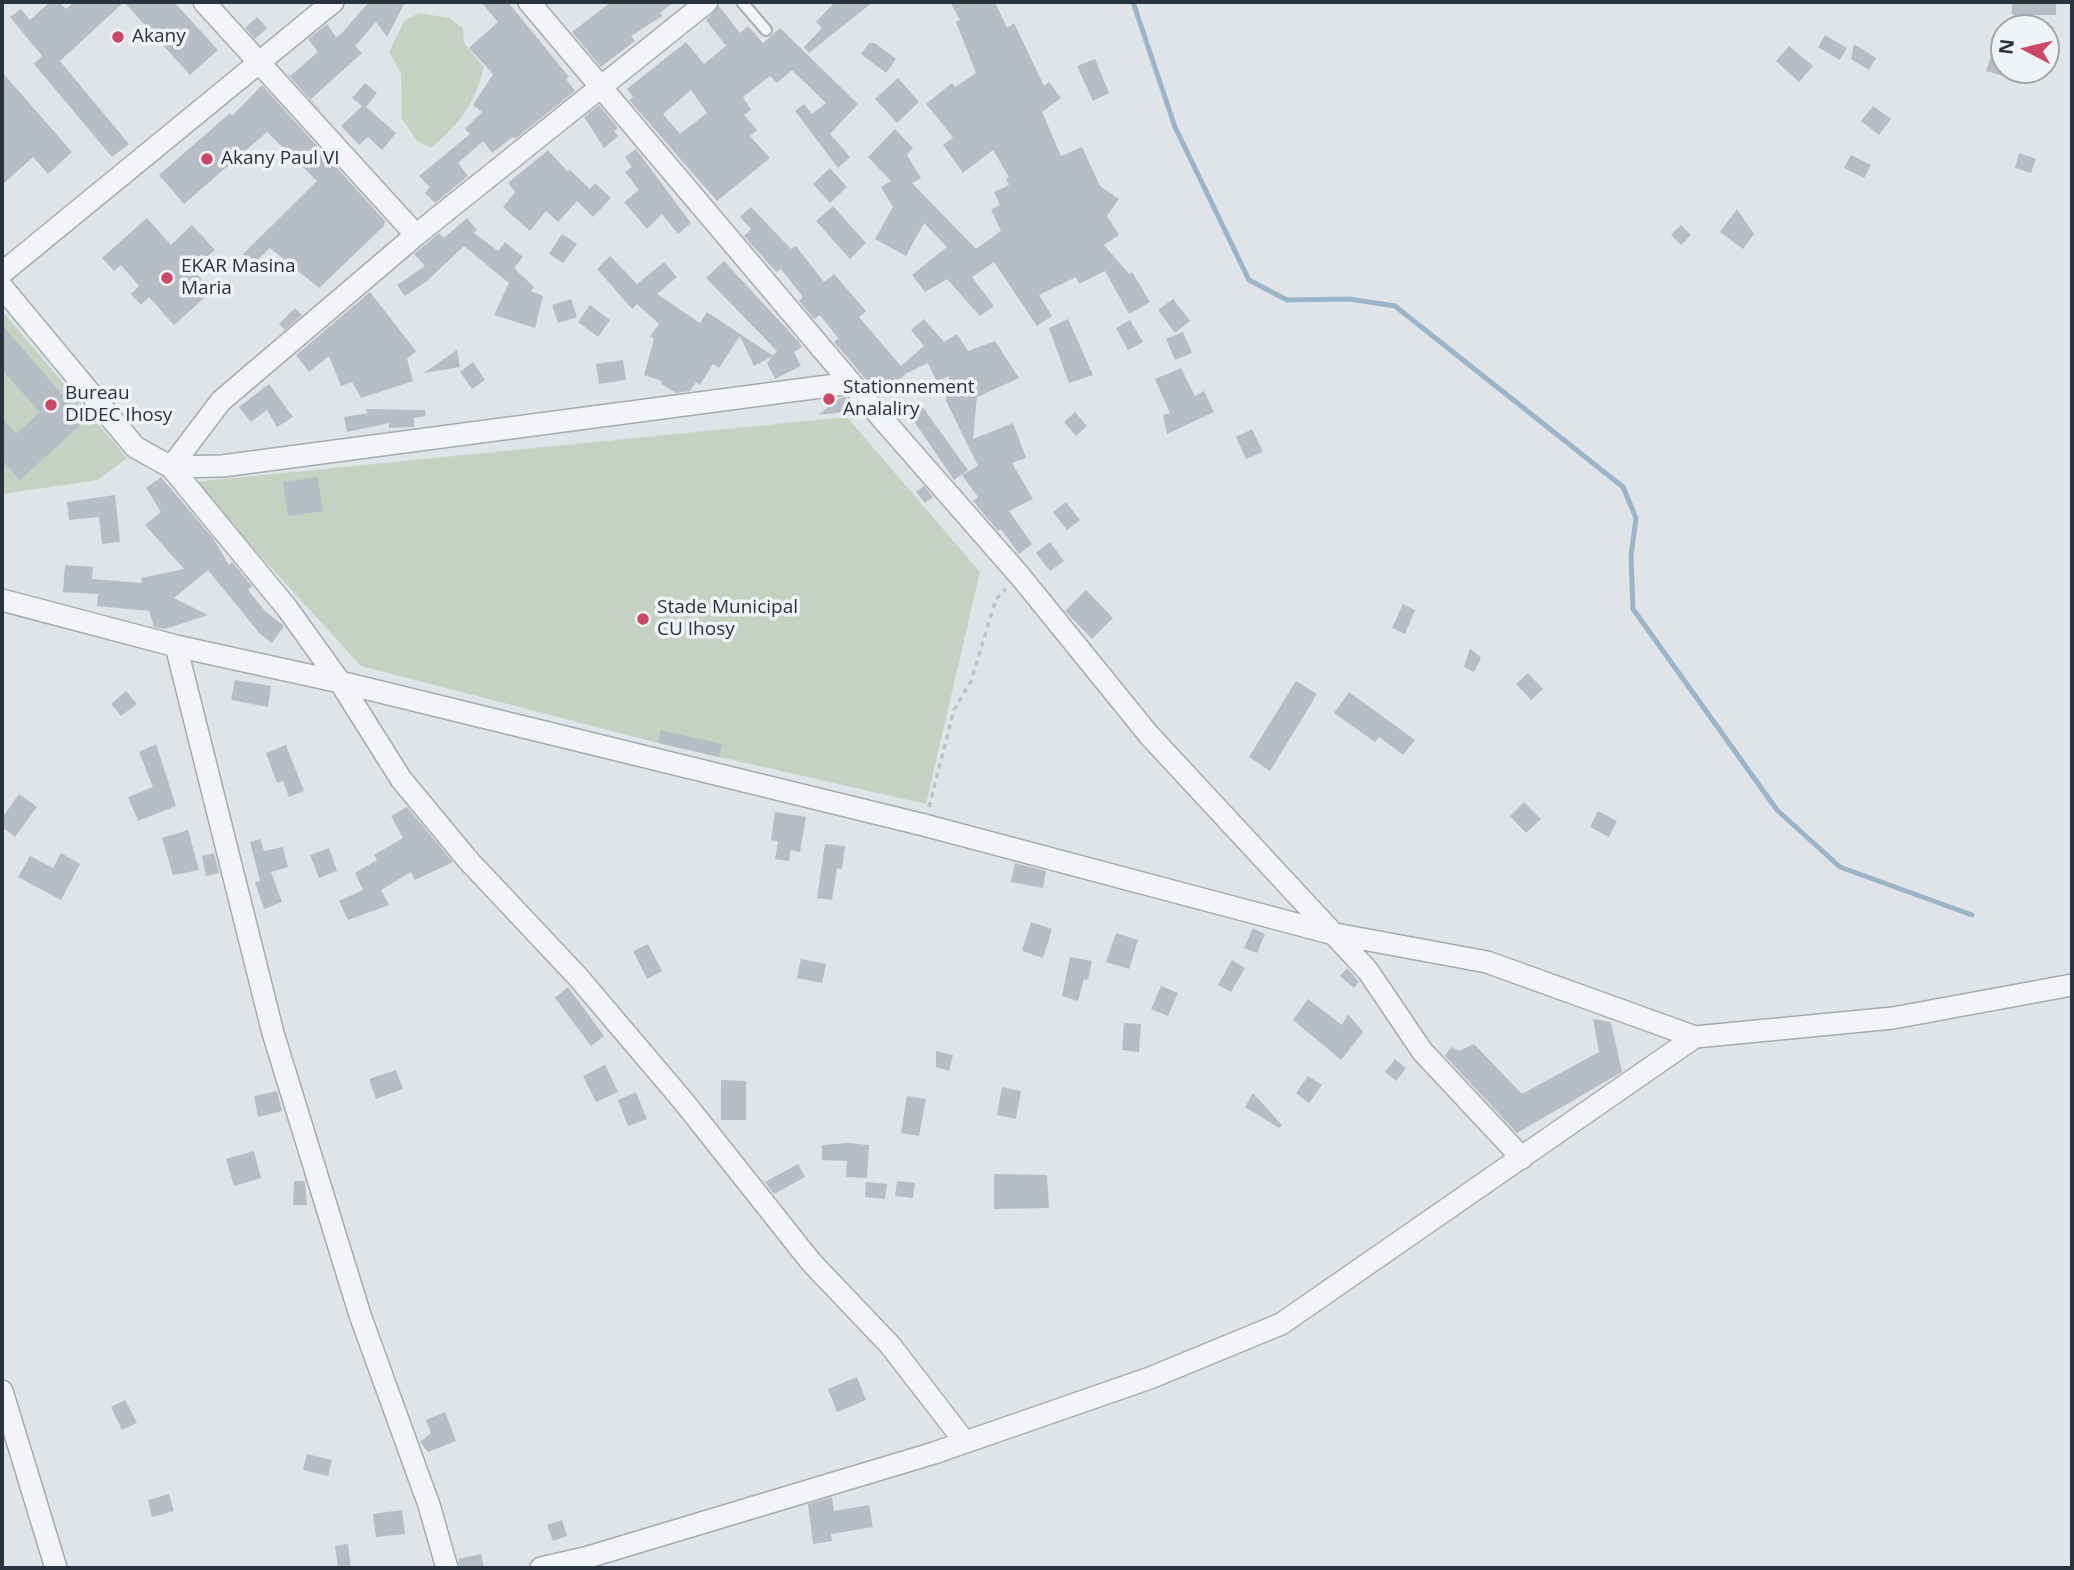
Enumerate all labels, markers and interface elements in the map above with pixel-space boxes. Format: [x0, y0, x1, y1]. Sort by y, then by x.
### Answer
north arrow [1990, 14, 2060, 84]
place label: Akany [132, 26, 186, 48]
marker: Akany [110, 29, 126, 45]
text: N [1992, 37, 2020, 56]
place label: Akany Paul VI [221, 148, 340, 170]
marker: Akany Paul VI [199, 151, 215, 167]
place label: EKAR Masina Maria [181, 256, 296, 300]
marker: EKAR Masina Maria [159, 270, 175, 286]
place label: Stationnement Analaliry [843, 377, 974, 421]
place label: Bureau DIDEC Ihosy [65, 383, 172, 427]
marker: Stationnement Analaliry [821, 391, 837, 407]
marker: Bureau DIDEC Ihosy [43, 397, 59, 413]
place label: Stade Municipal CU Ihosy [657, 597, 798, 641]
marker: Stade Municipal CU Ihosy [635, 611, 651, 627]

